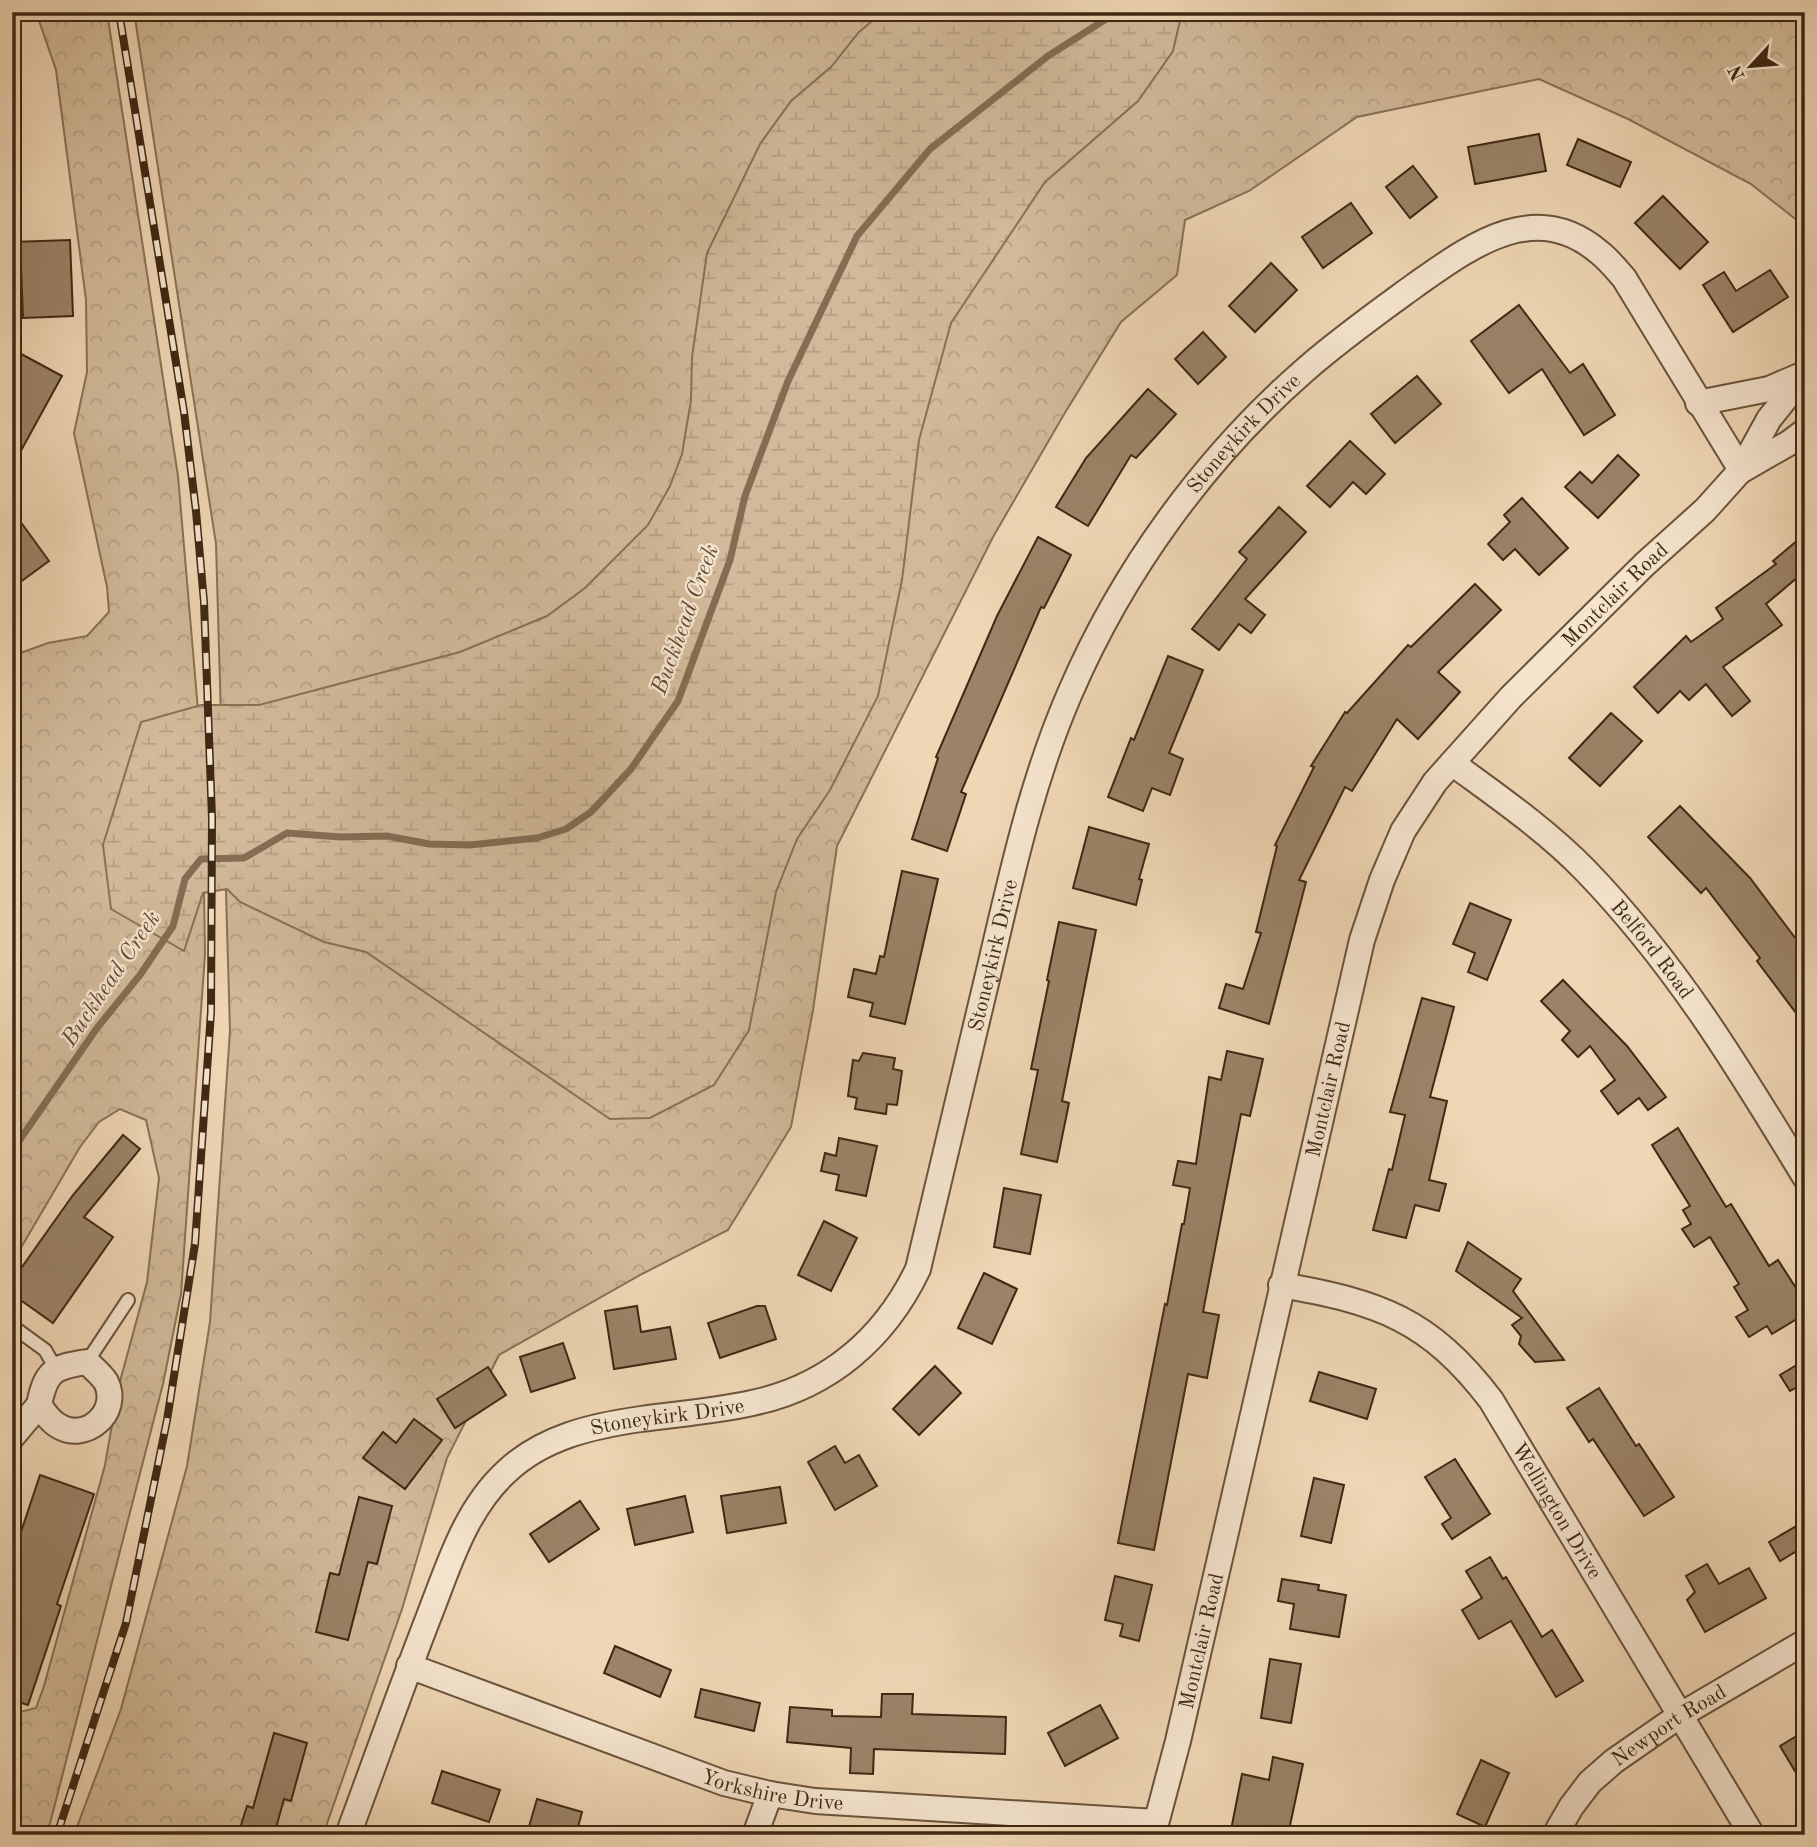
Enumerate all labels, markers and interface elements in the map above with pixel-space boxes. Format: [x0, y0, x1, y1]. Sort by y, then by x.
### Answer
north arrow [1716, 32, 1786, 102]
text: N [1726, 61, 1750, 83]
street label: Stoneykirk Drive [1184, 370, 1305, 498]
street label: Montclair Road [1559, 540, 1673, 652]
water label: Buckhead Creek [647, 542, 723, 698]
street label: Stoneykirk Drive [966, 877, 1022, 1034]
street label: Belford Road [1606, 897, 1696, 1003]
water label: Buckhead Creek [57, 907, 165, 1051]
street label: Montclair Road [1303, 1019, 1355, 1160]
street label: Stoneykirk Drive [588, 1396, 746, 1440]
street label: Wellington Drive [1507, 1439, 1605, 1583]
street label: Montclair Road [1177, 1571, 1228, 1711]
street label: Newport Road [1608, 1682, 1730, 1771]
street label: Yorkshire Drive [698, 1766, 844, 1815]

